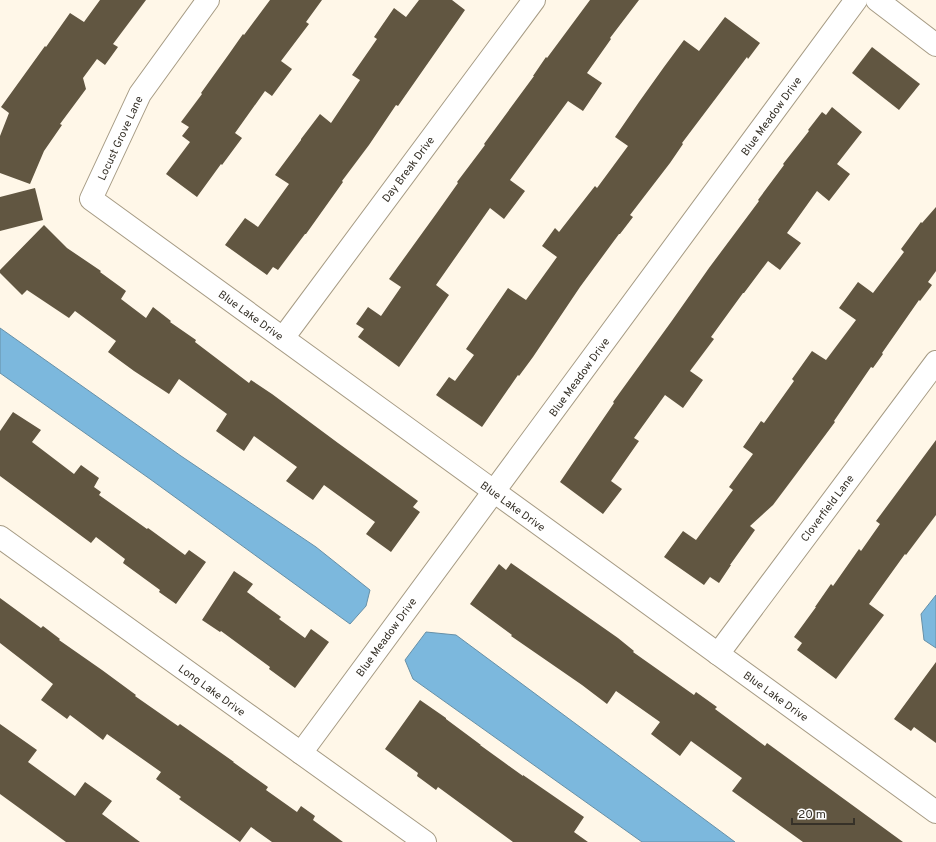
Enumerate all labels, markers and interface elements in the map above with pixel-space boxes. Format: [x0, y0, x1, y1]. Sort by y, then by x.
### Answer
street label: Blue Meadow Drive [738, 74, 805, 159]
street label: Locust Grove Lane [95, 94, 147, 183]
street label: Day Break Drive [379, 134, 438, 205]
street label: Blue Lake Drive [215, 288, 286, 344]
street label: Blue Meadow Drive [546, 335, 613, 420]
street label: Cloverfield Lane [798, 472, 858, 545]
street label: Blue Lake Drive [477, 479, 548, 535]
street label: Blue Meadow Drive [353, 595, 420, 680]
street label: Long Lake Drive [175, 662, 248, 720]
street label: Blue Lake Drive [740, 669, 811, 725]
scale bar [792, 800, 854, 826]
text: 20 m [798, 807, 826, 823]

